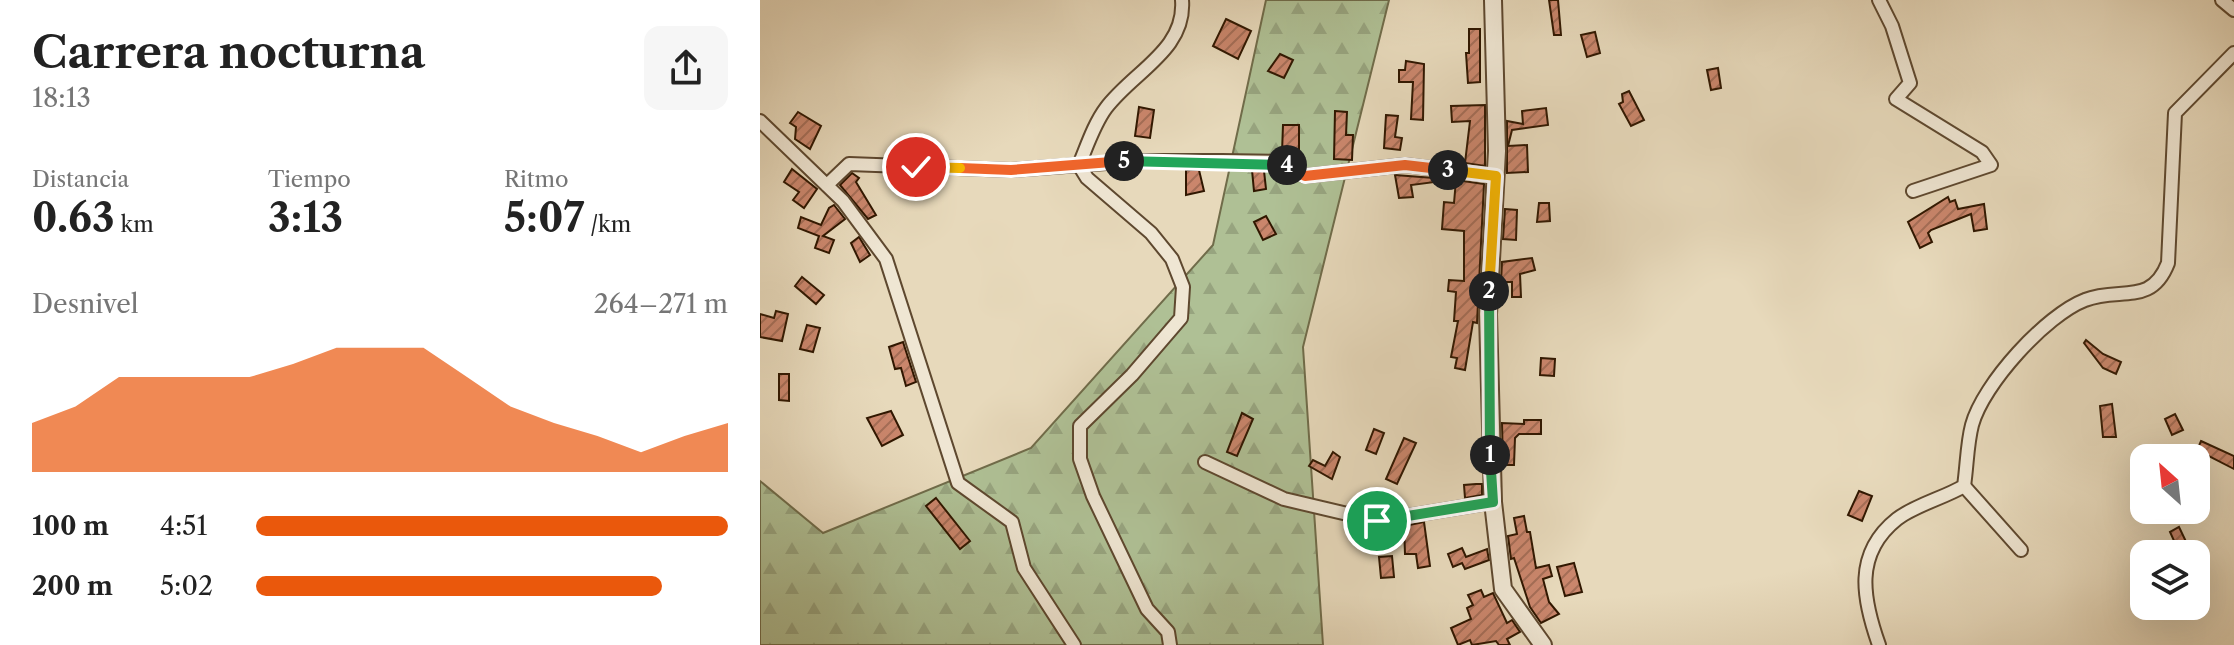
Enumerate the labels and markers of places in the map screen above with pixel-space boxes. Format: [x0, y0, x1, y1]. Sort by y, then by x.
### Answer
pin [882, 133, 950, 201]
pin: 5 [1104, 141, 1144, 181]
pin: 4 [1267, 145, 1307, 185]
pin: 3 [1428, 150, 1468, 190]
pin: 2 [1469, 271, 1509, 311]
pin: 1 [1470, 435, 1510, 475]
pin [1343, 487, 1411, 555]

